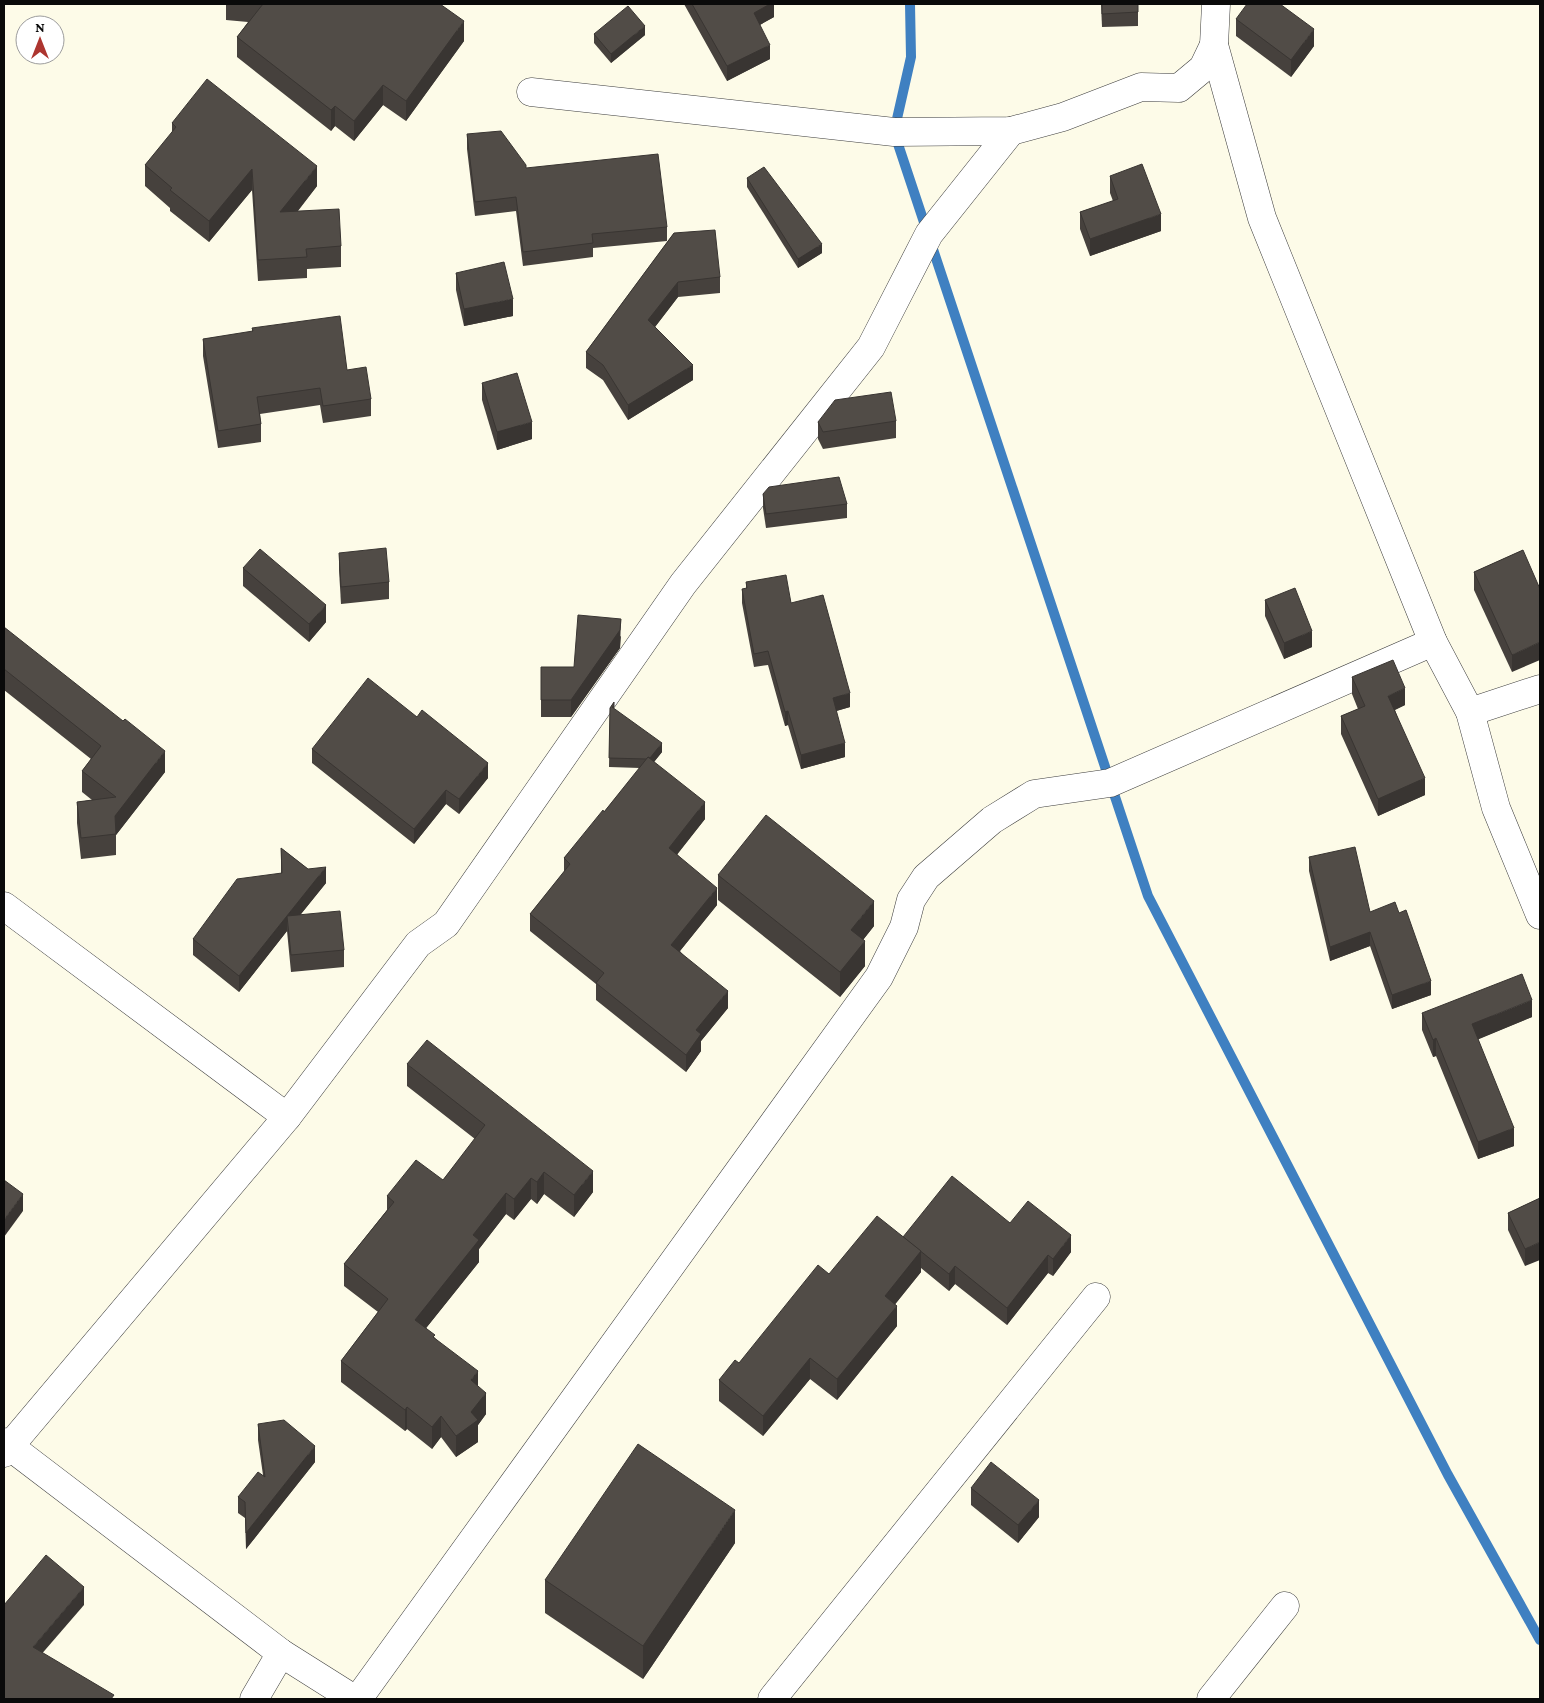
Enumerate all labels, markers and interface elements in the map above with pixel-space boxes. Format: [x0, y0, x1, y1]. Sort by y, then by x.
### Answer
north arrow [15, 15, 65, 65]
text: N [35, 19, 45, 35]

